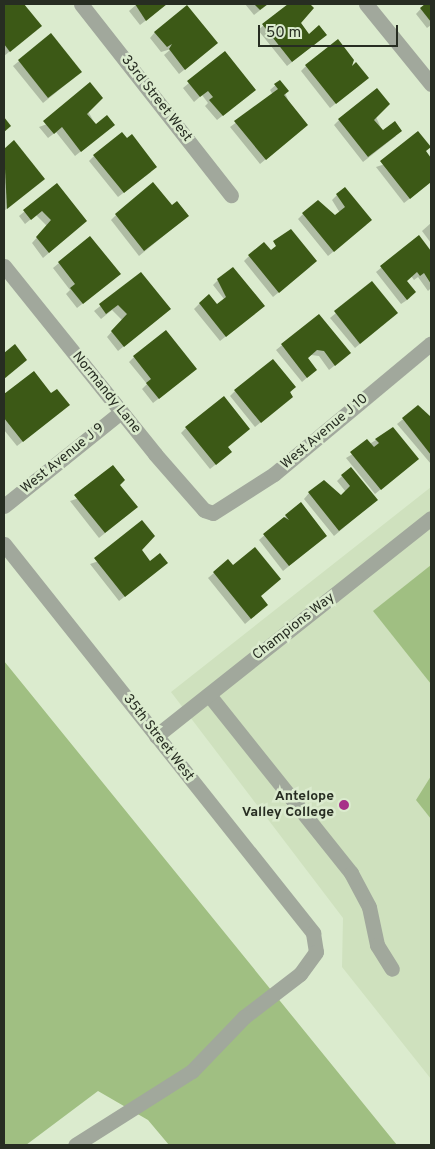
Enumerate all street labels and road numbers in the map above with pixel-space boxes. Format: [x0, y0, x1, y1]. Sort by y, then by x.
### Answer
street label: 33rd Street West [117, 52, 195, 146]
street label: Normandy Lane [68, 349, 144, 437]
street label: West Avenue J 10 [278, 390, 372, 474]
street label: West Avenue J 9 [18, 420, 108, 498]
street label: Champions Way [250, 590, 338, 664]
street label: 35th Street West [119, 691, 197, 785]

